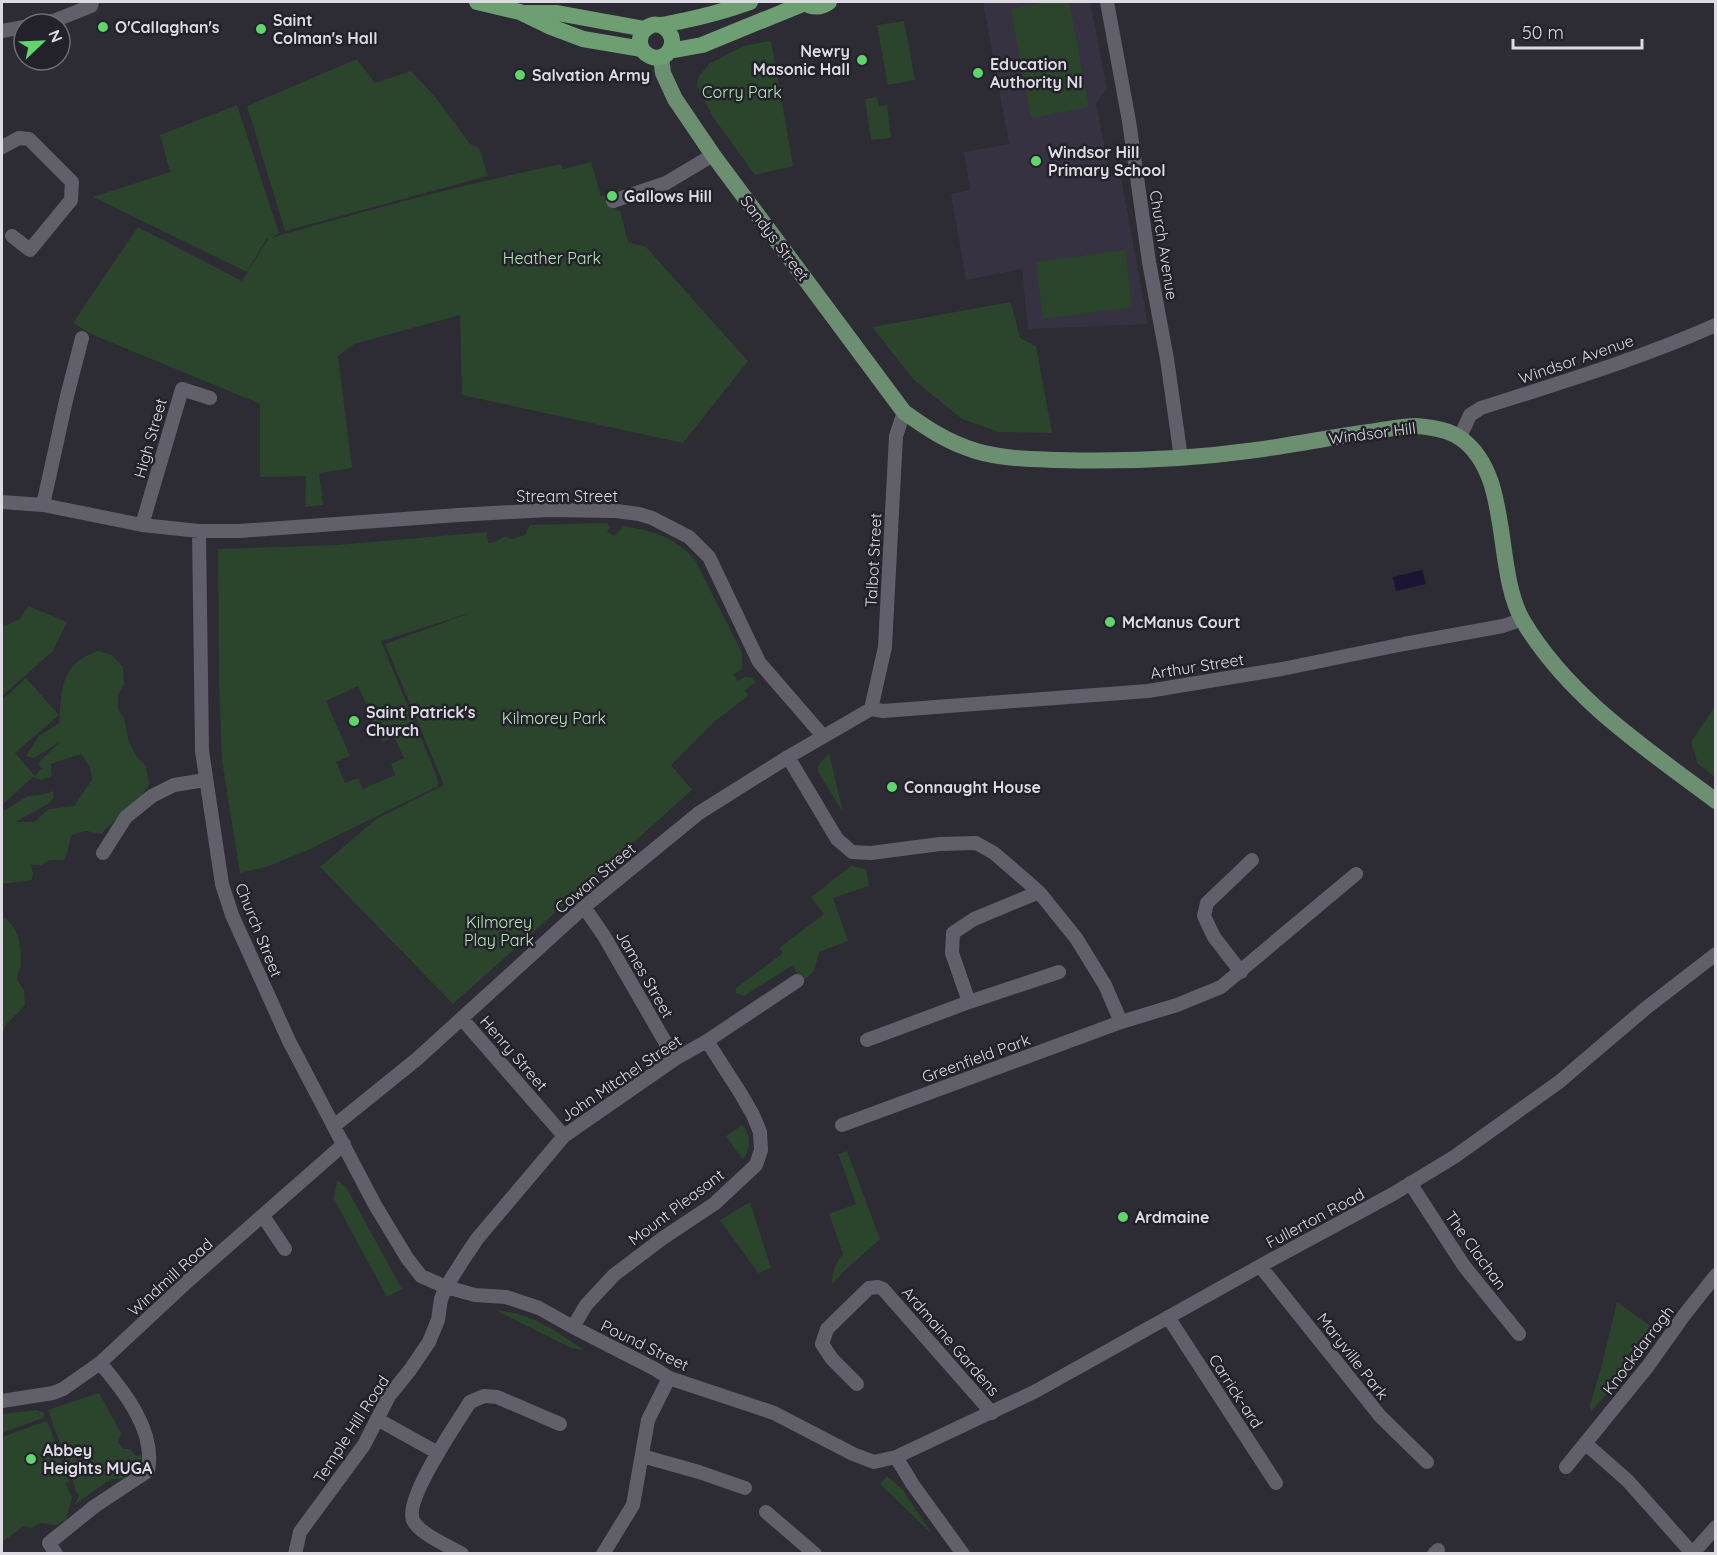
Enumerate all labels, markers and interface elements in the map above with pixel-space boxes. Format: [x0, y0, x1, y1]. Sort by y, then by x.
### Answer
place label: Saint Colman's Hall [273, 10, 377, 48]
north arrow [12, 12, 72, 72]
scale bar [1513, 12, 1642, 50]
place label: O'Callaghan's [115, 17, 220, 37]
marker: O'Callaghan's [96, 20, 110, 34]
text: 50 m [1522, 21, 1564, 44]
marker: Saint Colman's Hall [254, 22, 268, 36]
text: N [44, 27, 67, 45]
place label: Newry Masonic Hall [753, 41, 850, 79]
marker: Newry Masonic Hall [855, 53, 869, 67]
place label: Education Authority NI [990, 54, 1083, 92]
place label: Salvation Army [532, 65, 650, 85]
marker: Education Authority NI [971, 66, 985, 80]
marker: Salvation Army [513, 68, 527, 82]
park label: Corry Park [702, 82, 782, 102]
place label: Windsor Hill Primary School [1048, 142, 1166, 180]
marker: Windsor Hill Primary School [1029, 154, 1043, 168]
place label: Gallows Hill [624, 186, 712, 206]
marker: Gallows Hill [605, 189, 619, 203]
street label: Church Avenue [1145, 189, 1183, 301]
street label: Sandys Street [736, 191, 814, 285]
park label: Heather Park [503, 248, 601, 268]
street label: Windsor Avenue [1516, 330, 1636, 388]
street label: High Street [129, 396, 171, 480]
street label: Windsor Hill [1327, 418, 1417, 448]
street label: Stream Street [516, 486, 618, 506]
street label: Talbot Street [861, 512, 885, 608]
place label: McManus Court [1122, 612, 1241, 632]
marker: McManus Court [1103, 615, 1117, 629]
street label: Arthur Street [1149, 649, 1245, 683]
place label: Saint Patrick's Church [366, 702, 476, 740]
park label: Kilmorey Park [502, 708, 606, 728]
marker: Saint Patrick's Church [347, 714, 361, 728]
place label: Connaught House [904, 777, 1041, 797]
marker: Connaught House [885, 780, 899, 794]
street label: Cowan Street [551, 838, 639, 918]
street label: Church Street [231, 880, 287, 980]
park label: Kilmorey Play Park [464, 912, 534, 950]
street label: James Street [612, 927, 678, 1021]
street label: Henry Street [476, 1011, 552, 1095]
street label: Greenfield Park [919, 1029, 1033, 1087]
street label: John Mitchel Street [557, 1030, 685, 1126]
street label: Mount Pleasant [624, 1164, 728, 1250]
street label: Fullerton Road [1262, 1184, 1368, 1252]
place label: Ardmaine [1135, 1207, 1209, 1227]
street label: The Clachan [1441, 1207, 1511, 1293]
marker: Ardmaine [1116, 1210, 1130, 1224]
street label: Windmill Road [123, 1234, 217, 1320]
street label: Ardmaine Gardens [898, 1282, 1004, 1400]
street label: Knockdarragh [1598, 1302, 1678, 1398]
street label: Maryville Park [1313, 1309, 1393, 1403]
street label: Pound Street [598, 1315, 692, 1375]
street label: Carrick-ard [1205, 1350, 1267, 1432]
street label: Temple Hill Road [309, 1371, 393, 1487]
place label: Abbey Heights MUGA [43, 1440, 153, 1478]
marker: Abbey Heights MUGA [24, 1452, 38, 1466]

